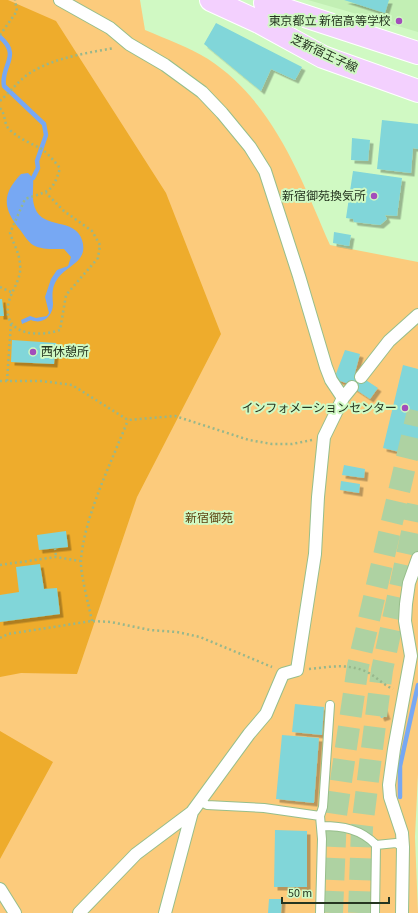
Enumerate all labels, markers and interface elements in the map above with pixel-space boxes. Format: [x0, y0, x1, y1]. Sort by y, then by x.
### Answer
place label: 東京都立 新宿高等学校 [269, 13, 391, 30]
marker: 東京都立 新宿高等学校 [394, 16, 404, 26]
street label: 芝新宿王子線 [288, 31, 360, 77]
place label: 新宿御苑換気所 [282, 188, 366, 205]
marker: 新宿御苑換気所 [369, 191, 379, 201]
place label: 西休憩所 [41, 344, 89, 361]
marker: 西休憩所 [28, 347, 38, 357]
place label: インフォメーションセンター [242, 400, 397, 417]
marker: インフォメーションセンター [400, 403, 410, 413]
park label: 新宿御苑 [185, 510, 233, 527]
scale bar [282, 879, 389, 905]
text: 50 m [288, 885, 312, 902]

